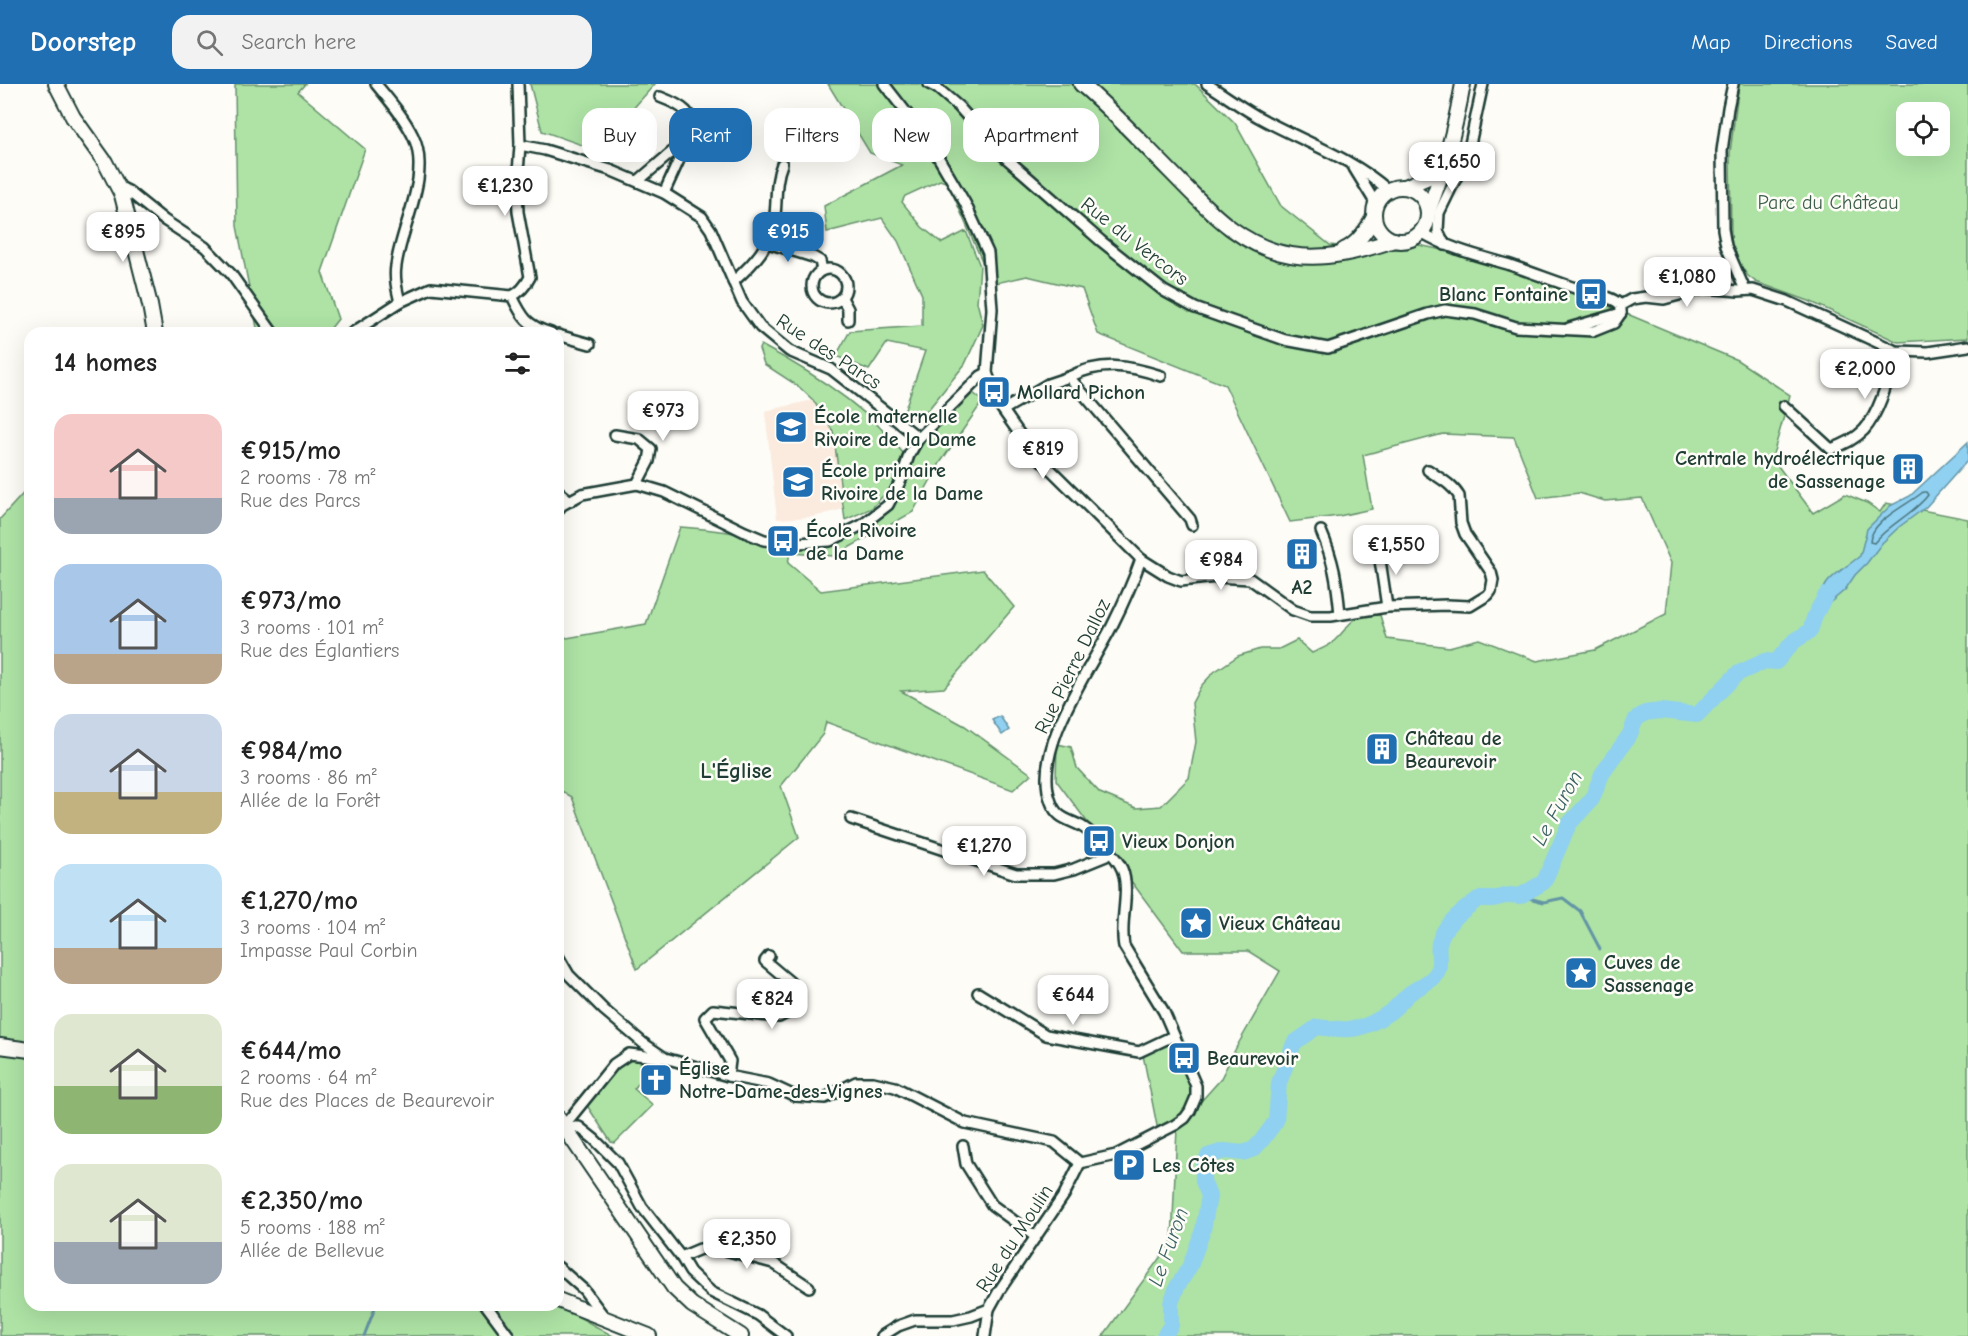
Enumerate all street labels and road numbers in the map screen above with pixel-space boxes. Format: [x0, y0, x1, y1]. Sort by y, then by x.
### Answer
street label: Rue du Vercors [1077, 192, 1193, 290]
street label: Rue des Parcs [772, 309, 886, 394]
street label: Rue Pierre Dalloz [1030, 595, 1115, 737]
street label: Rue du Moulin [971, 1180, 1058, 1296]

